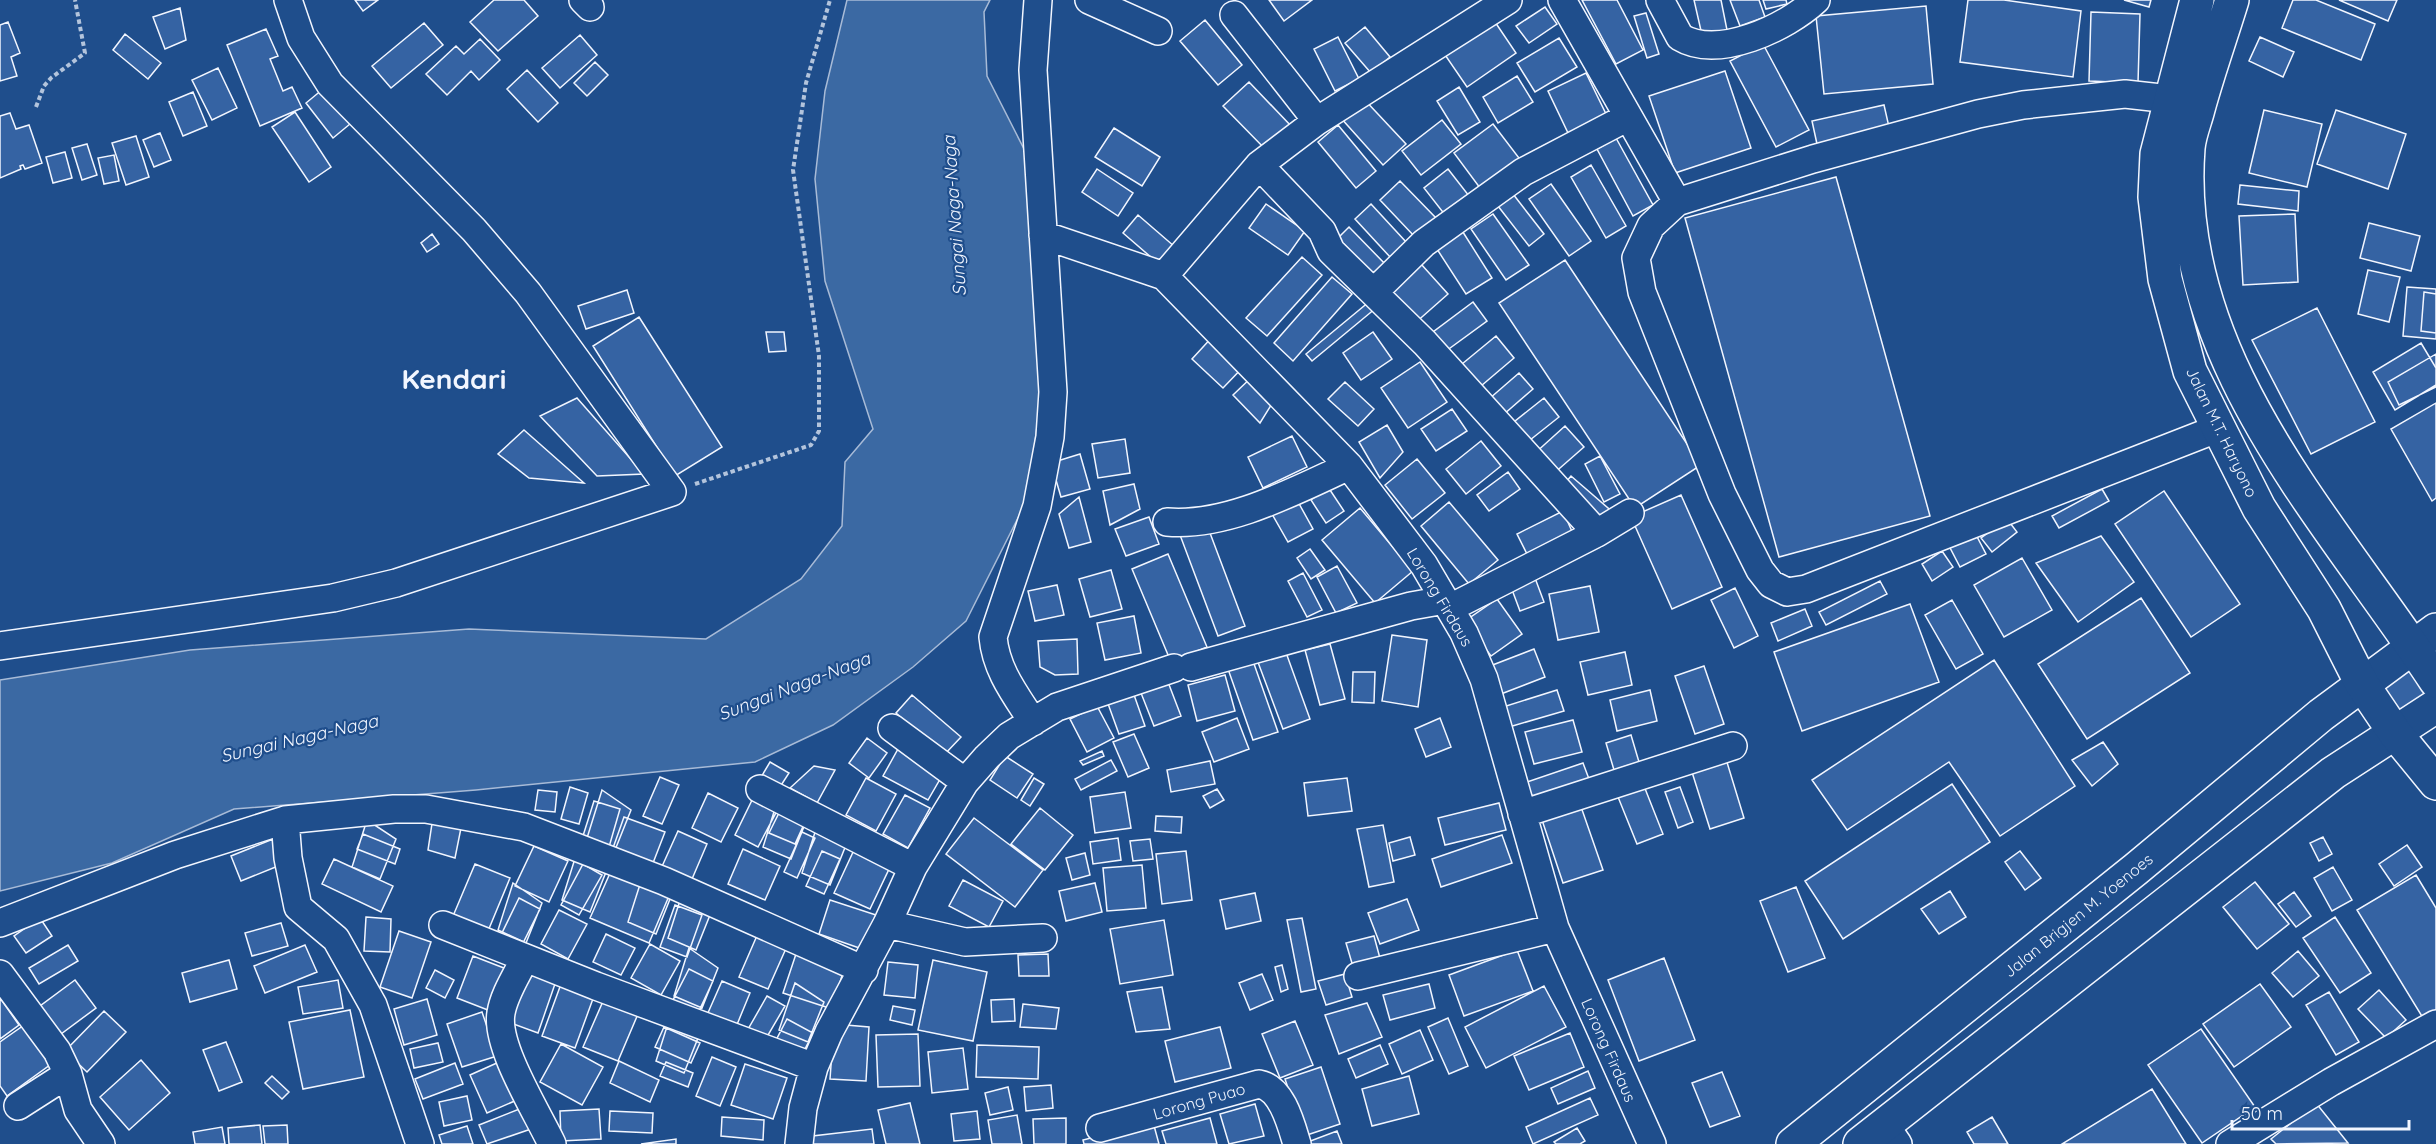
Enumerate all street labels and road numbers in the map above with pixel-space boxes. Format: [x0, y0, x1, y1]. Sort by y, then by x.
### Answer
street label: Jalan M.T. Haryono [2182, 364, 2262, 500]
street label: Lorong Firdaus [1403, 544, 1477, 650]
street label: Jalan Brigjen M. Yoenoes [1999, 849, 2157, 981]
street label: Lorong Firdaus [1577, 995, 1641, 1105]
street label: Lorong Puao [1151, 1078, 1247, 1124]

